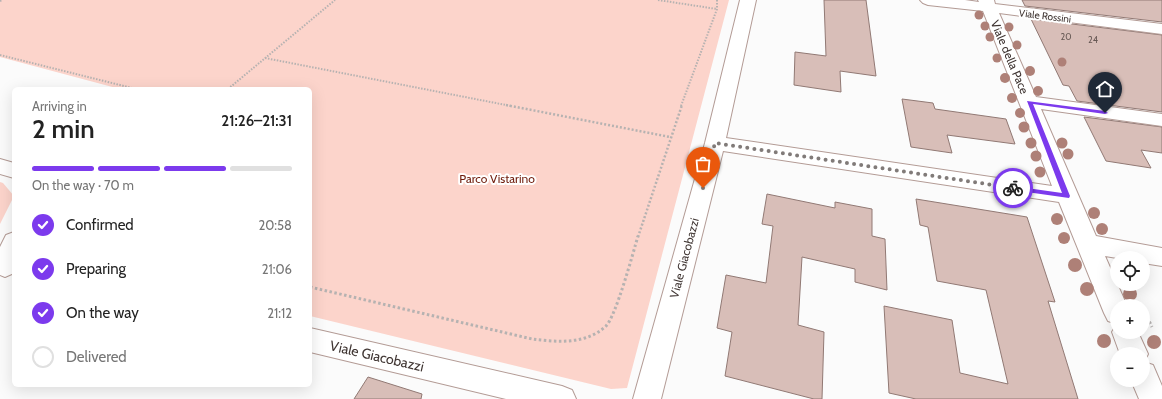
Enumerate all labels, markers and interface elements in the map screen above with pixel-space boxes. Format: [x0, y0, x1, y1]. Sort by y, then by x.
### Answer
street label: Viale Rossini [1018, 6, 1072, 26]
street label: Viale della Pace [988, 18, 1032, 96]
house number: 20 [1061, 31, 1072, 42]
house number: 24 [1088, 34, 1098, 45]
pin [1088, 72, 1122, 113]
icon: home [1094, 78, 1116, 100]
text: Arriving in [32, 98, 87, 114]
text: 21:26–21:31 [221, 112, 292, 130]
text: 2 min [32, 113, 95, 145]
pin [686, 147, 720, 188]
icon: bag [692, 153, 714, 175]
courier [993, 168, 1033, 208]
park label: Parco Vistarino [459, 171, 535, 186]
text: On the way · 70 m [32, 177, 134, 193]
icon: bike [1002, 177, 1024, 199]
icon: check [32, 214, 54, 236]
text: Confirmed [66, 216, 134, 234]
street label: Viale Giacobazzi [666, 216, 702, 300]
text: 20:58 [258, 217, 292, 233]
map controls [1110, 251, 1150, 387]
button: locate [1110, 251, 1150, 291]
icon: check [32, 258, 54, 280]
text: Preparing [66, 260, 126, 278]
text: 21:06 [262, 261, 292, 277]
button: + [1110, 299, 1150, 339]
icon: check [32, 302, 54, 324]
text: On the way [66, 304, 139, 322]
text: 21:12 [267, 305, 292, 321]
street label: Viale Giacobazzi [328, 336, 426, 376]
button: − [1110, 347, 1150, 387]
text: Delivered [66, 348, 127, 366]

